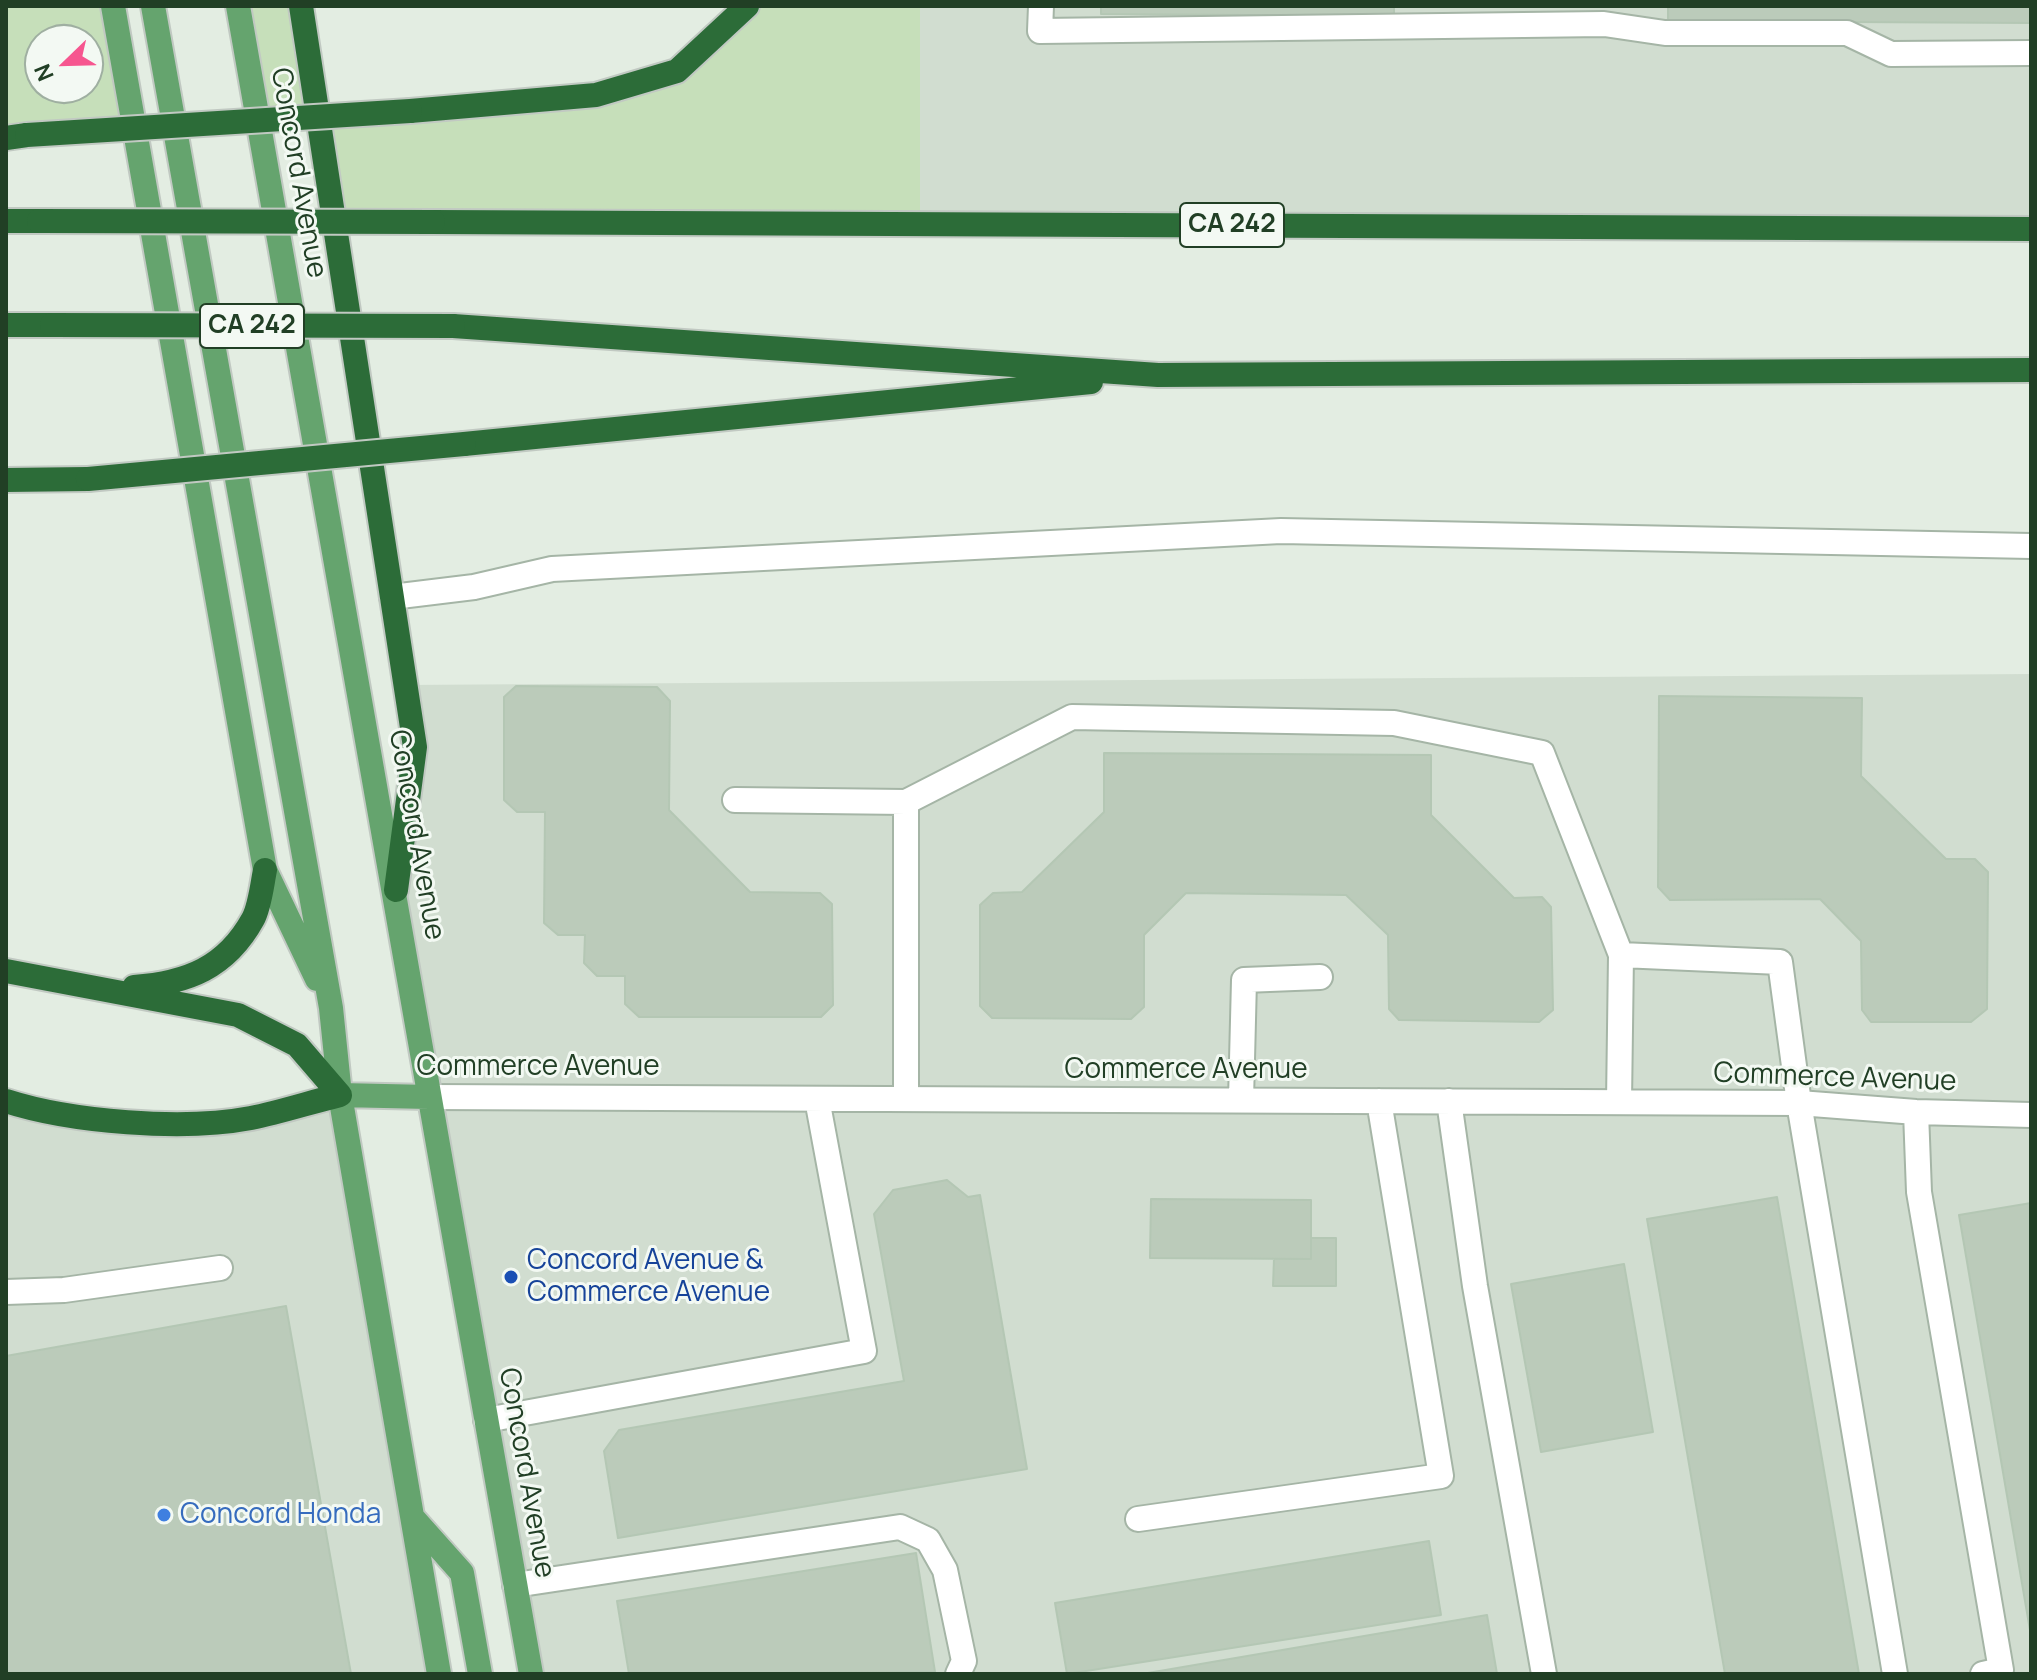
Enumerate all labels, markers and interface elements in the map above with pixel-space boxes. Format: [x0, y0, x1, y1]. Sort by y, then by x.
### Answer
north arrow [24, 24, 104, 104]
text: N [27, 59, 61, 86]
street label: Concord Avenue [263, 65, 333, 281]
road number: CA 242 [1180, 203, 1284, 247]
road number: CA 242 [200, 304, 304, 348]
street label: Concord Avenue [381, 727, 451, 943]
street label: Commerce Avenue [416, 1050, 660, 1084]
street label: Commerce Avenue [1064, 1053, 1308, 1087]
street label: Commerce Avenue [1713, 1057, 1957, 1099]
place label: Concord Avenue & Commerce Avenue [527, 1244, 770, 1310]
marker: Concord Avenue & Commerce Avenue [502, 1268, 520, 1286]
street label: Concord Avenue [491, 1365, 561, 1581]
place label: Concord Honda [180, 1498, 381, 1532]
marker: Concord Honda [155, 1506, 173, 1524]

